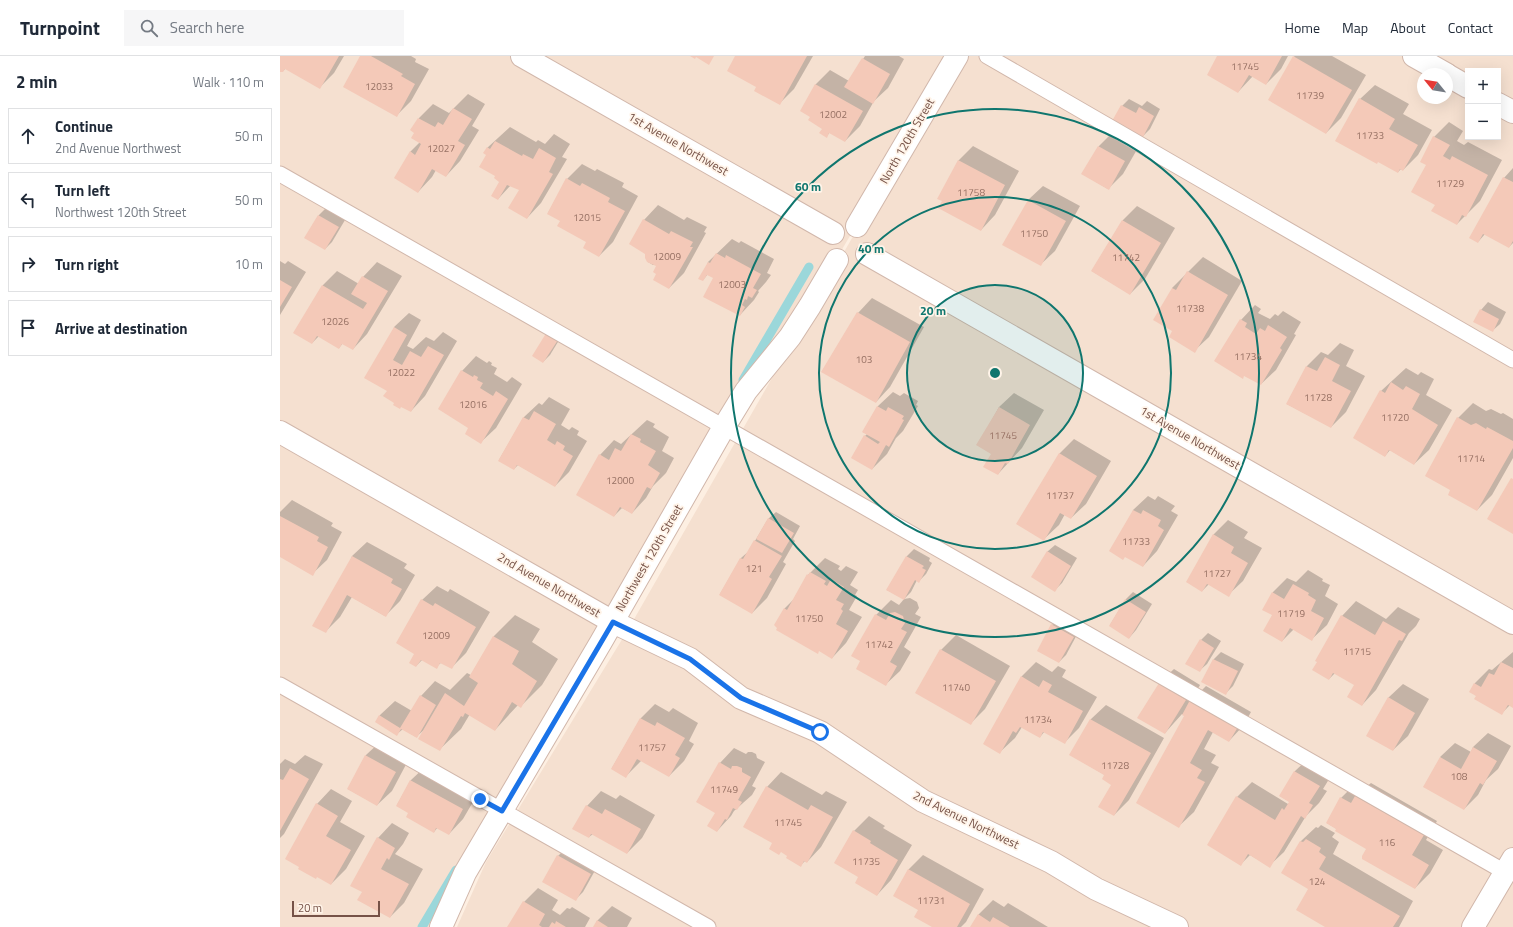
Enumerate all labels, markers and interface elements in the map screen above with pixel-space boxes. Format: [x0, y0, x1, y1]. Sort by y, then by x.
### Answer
search box [124, 10, 404, 46]
text: Turnpoint [20, 13, 100, 42]
text: Search here [170, 16, 244, 39]
icon: search [138, 17, 160, 39]
text: Home [1285, 17, 1320, 38]
text: Map [1342, 17, 1368, 38]
text: About [1390, 17, 1426, 38]
text: Contact [1448, 17, 1493, 38]
house number: 11745 [1231, 59, 1259, 74]
north arrow [1417, 68, 1453, 104]
map controls [1465, 68, 1501, 140]
button: + [1465, 68, 1501, 104]
text: 2 min [16, 69, 57, 95]
text: Walk · 110 m [193, 72, 264, 92]
house number: 12033 [365, 79, 393, 94]
house number: 11739 [1296, 88, 1324, 103]
street label: North 120th Street [874, 94, 939, 187]
button: − [1465, 104, 1501, 140]
street label: 1st Avenue Northwest [624, 107, 733, 181]
house number: 12002 [819, 107, 847, 122]
text: Continue [55, 115, 113, 138]
icon: ahead [17, 125, 39, 147]
text: 50 m [235, 126, 263, 146]
house number: 11733 [1356, 128, 1384, 143]
text: 2nd Avenue Northwest [55, 138, 181, 158]
house number: 12027 [427, 141, 455, 156]
house number: 11729 [1436, 176, 1464, 191]
text: 60 m [795, 177, 821, 196]
text: Turn left [55, 179, 110, 202]
house number: 11758 [957, 185, 985, 200]
icon: left [17, 189, 39, 211]
text: 50 m [235, 190, 263, 210]
text: Northwest 120th Street [55, 202, 186, 222]
house number: 12015 [573, 210, 601, 225]
house number: 11750 [1020, 226, 1048, 241]
text: 40 m [858, 239, 884, 258]
house number: 12009 [653, 249, 681, 264]
house number: 11742 [1112, 250, 1140, 265]
icon: right [17, 253, 39, 275]
text: Turn right [55, 253, 119, 276]
text: 10 m [235, 254, 263, 274]
house number: 12003 [718, 277, 746, 292]
text: 20 m [920, 301, 946, 320]
house number: 11738 [1176, 301, 1204, 316]
house number: 12026 [321, 314, 349, 329]
icon: arrive [17, 317, 39, 339]
text: Arrive at destination [55, 317, 188, 340]
house number: 11734 [1234, 349, 1262, 364]
house number: 103 [856, 352, 872, 367]
house number: 12022 [387, 365, 415, 380]
centre of rings [988, 366, 1002, 380]
house number: 11728 [1304, 390, 1332, 405]
house number: 12016 [459, 397, 487, 412]
street label: 1st Avenue Northwest [1136, 401, 1245, 475]
house number: 11720 [1381, 410, 1409, 425]
house number: 11745 [989, 428, 1017, 443]
house number: 11714 [1457, 451, 1485, 466]
house number: 12000 [606, 473, 634, 488]
house number: 11737 [1046, 488, 1074, 503]
street label: Northwest 120th Street [610, 500, 687, 615]
house number: 11733 [1122, 534, 1150, 549]
street label: 2nd Avenue Northwest [494, 547, 605, 622]
house number: 121 [746, 561, 762, 576]
house number: 11727 [1203, 566, 1231, 581]
house number: 11719 [1277, 606, 1305, 621]
house number: 11750 [795, 611, 823, 626]
house number: 12009 [422, 628, 450, 643]
house number: 11742 [865, 637, 893, 652]
house number: 11715 [1343, 644, 1371, 659]
house number: 11740 [942, 680, 970, 695]
house number: 11734 [1024, 712, 1052, 727]
route start [811, 723, 829, 741]
house number: 11757 [638, 740, 666, 755]
house number: 11728 [1101, 758, 1129, 773]
house number: 108 [1451, 769, 1468, 784]
house number: 11749 [710, 782, 738, 797]
street label: 2nd Avenue Northwest [910, 785, 1023, 854]
route end [471, 790, 489, 808]
house number: 11745 [774, 815, 802, 830]
house number: 116 [1379, 835, 1396, 850]
house number: 11735 [852, 854, 880, 869]
house number: 124 [1309, 874, 1326, 889]
house number: 11731 [917, 893, 945, 908]
scale bar [292, 899, 380, 918]
text: 20 m [298, 900, 322, 916]

